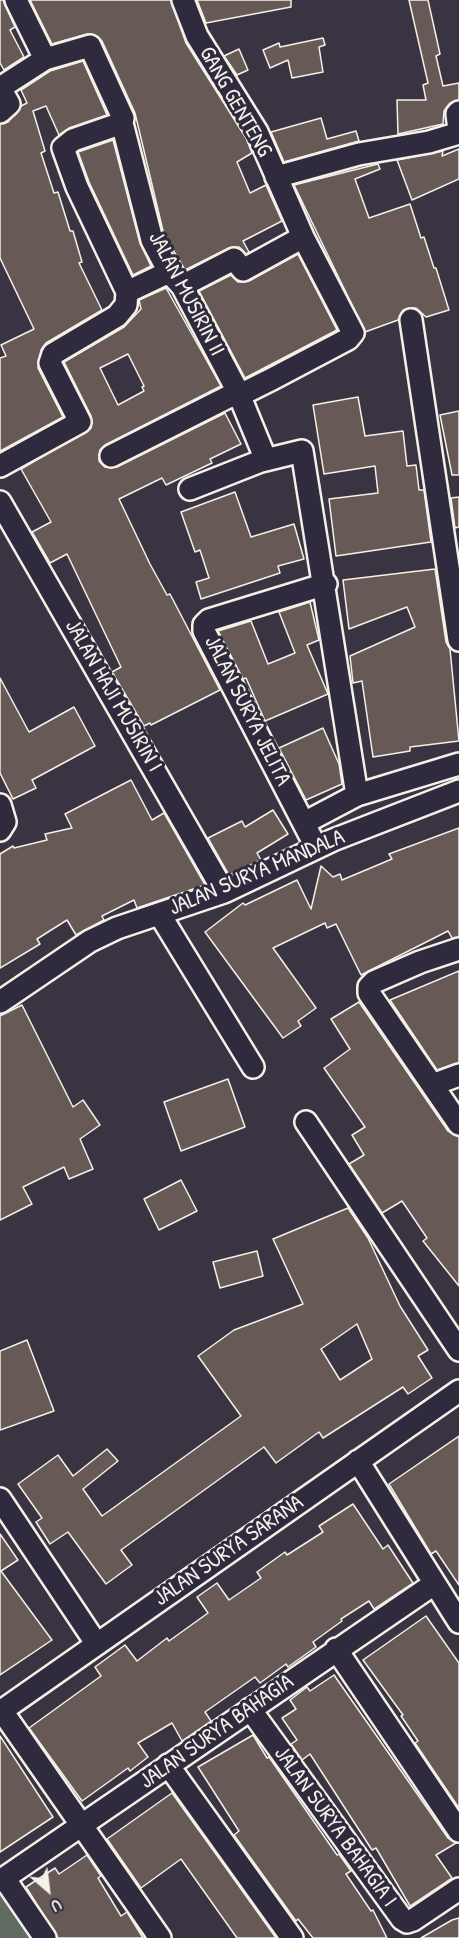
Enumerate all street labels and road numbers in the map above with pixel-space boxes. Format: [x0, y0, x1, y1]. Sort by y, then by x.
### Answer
street label: GANG GENTENG [193, 42, 277, 162]
street label: JALAN MUSIRIN II [142, 227, 230, 361]
street label: JALAN HAJI MUSIRIN I [59, 615, 167, 777]
street label: JALAN SURYA JELITA [198, 632, 296, 790]
street label: JALAN SURYA MANDALA [165, 824, 349, 922]
street label: JALAN SURYA SARANA [149, 1490, 309, 1612]
street label: JALAN SURYA BAHAGIA [135, 1669, 299, 1795]
street label: JALAN SURYA BAHAGIA I [268, 1742, 402, 1912]

